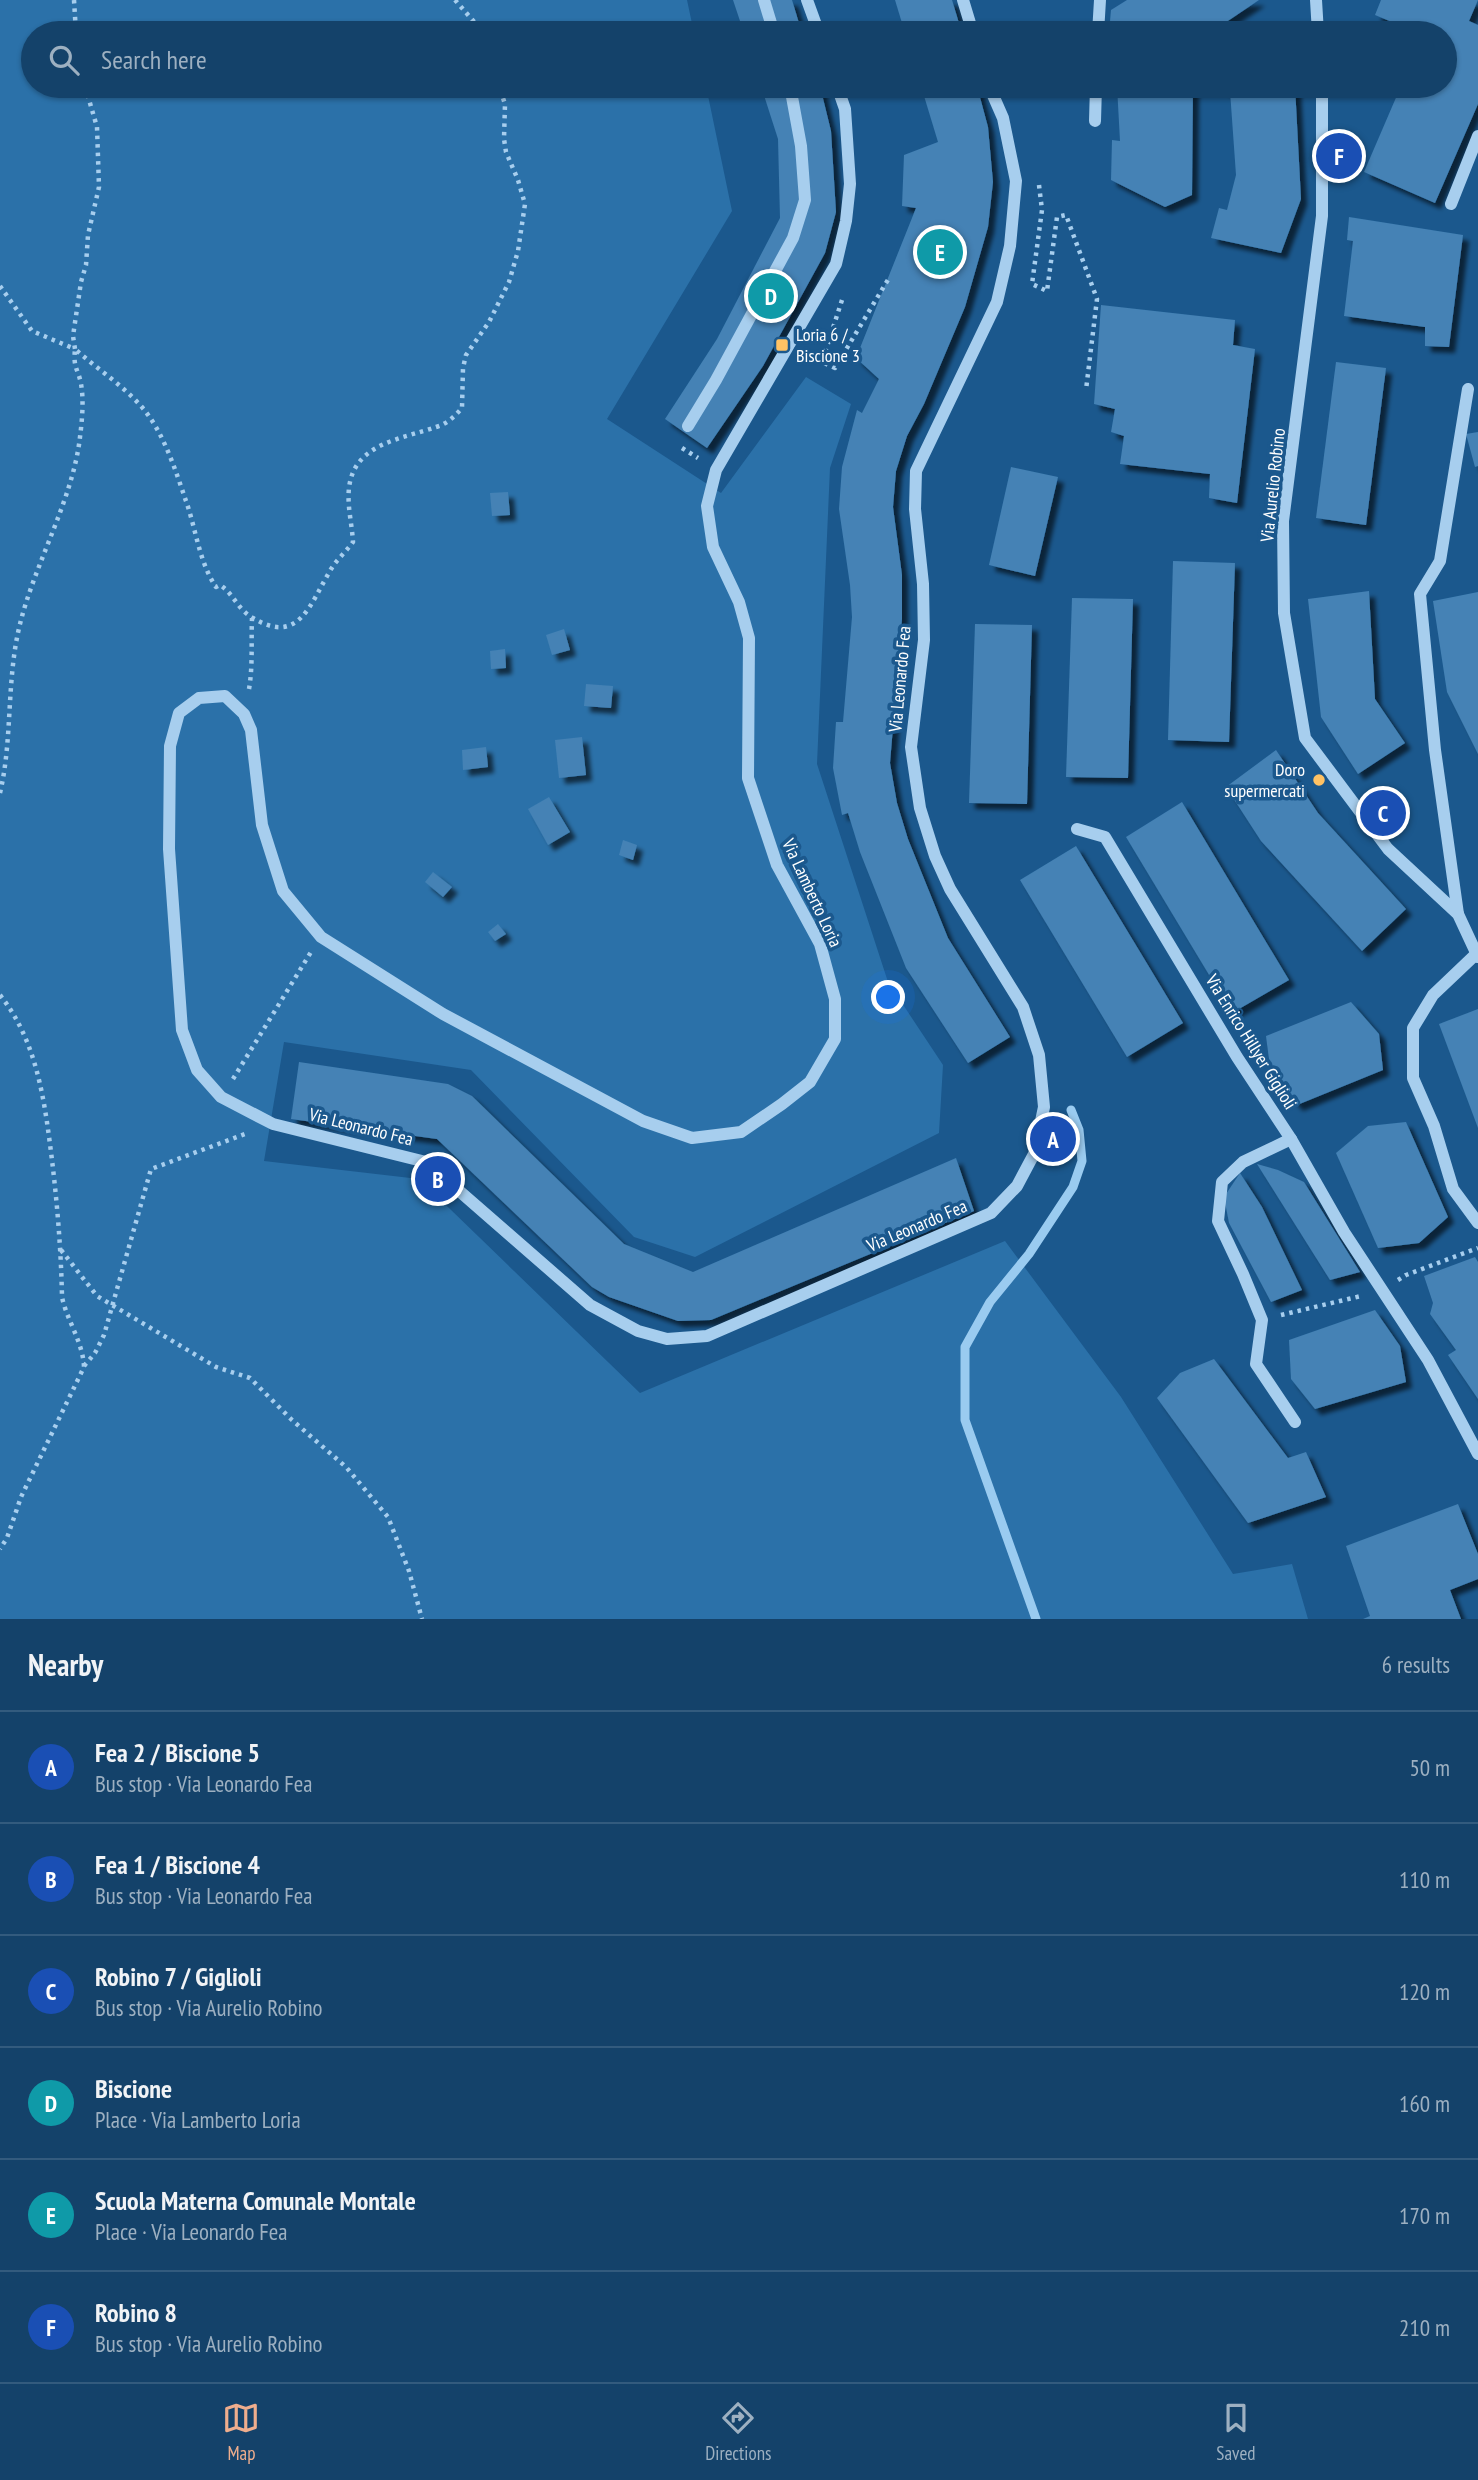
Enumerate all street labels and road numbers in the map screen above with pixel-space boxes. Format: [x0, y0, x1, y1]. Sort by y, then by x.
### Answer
street label: Via Aurelio Robino [1255, 427, 1290, 544]
street label: Via Leonardo Fea [883, 625, 916, 734]
street label: Via Lamberto Loria [777, 834, 848, 951]
street label: Via Enrico Hillyer Giglioli [1200, 969, 1302, 1113]
street label: Via Leonardo Fea [306, 1102, 416, 1151]
street label: Via Leonardo Fea [862, 1194, 970, 1257]

